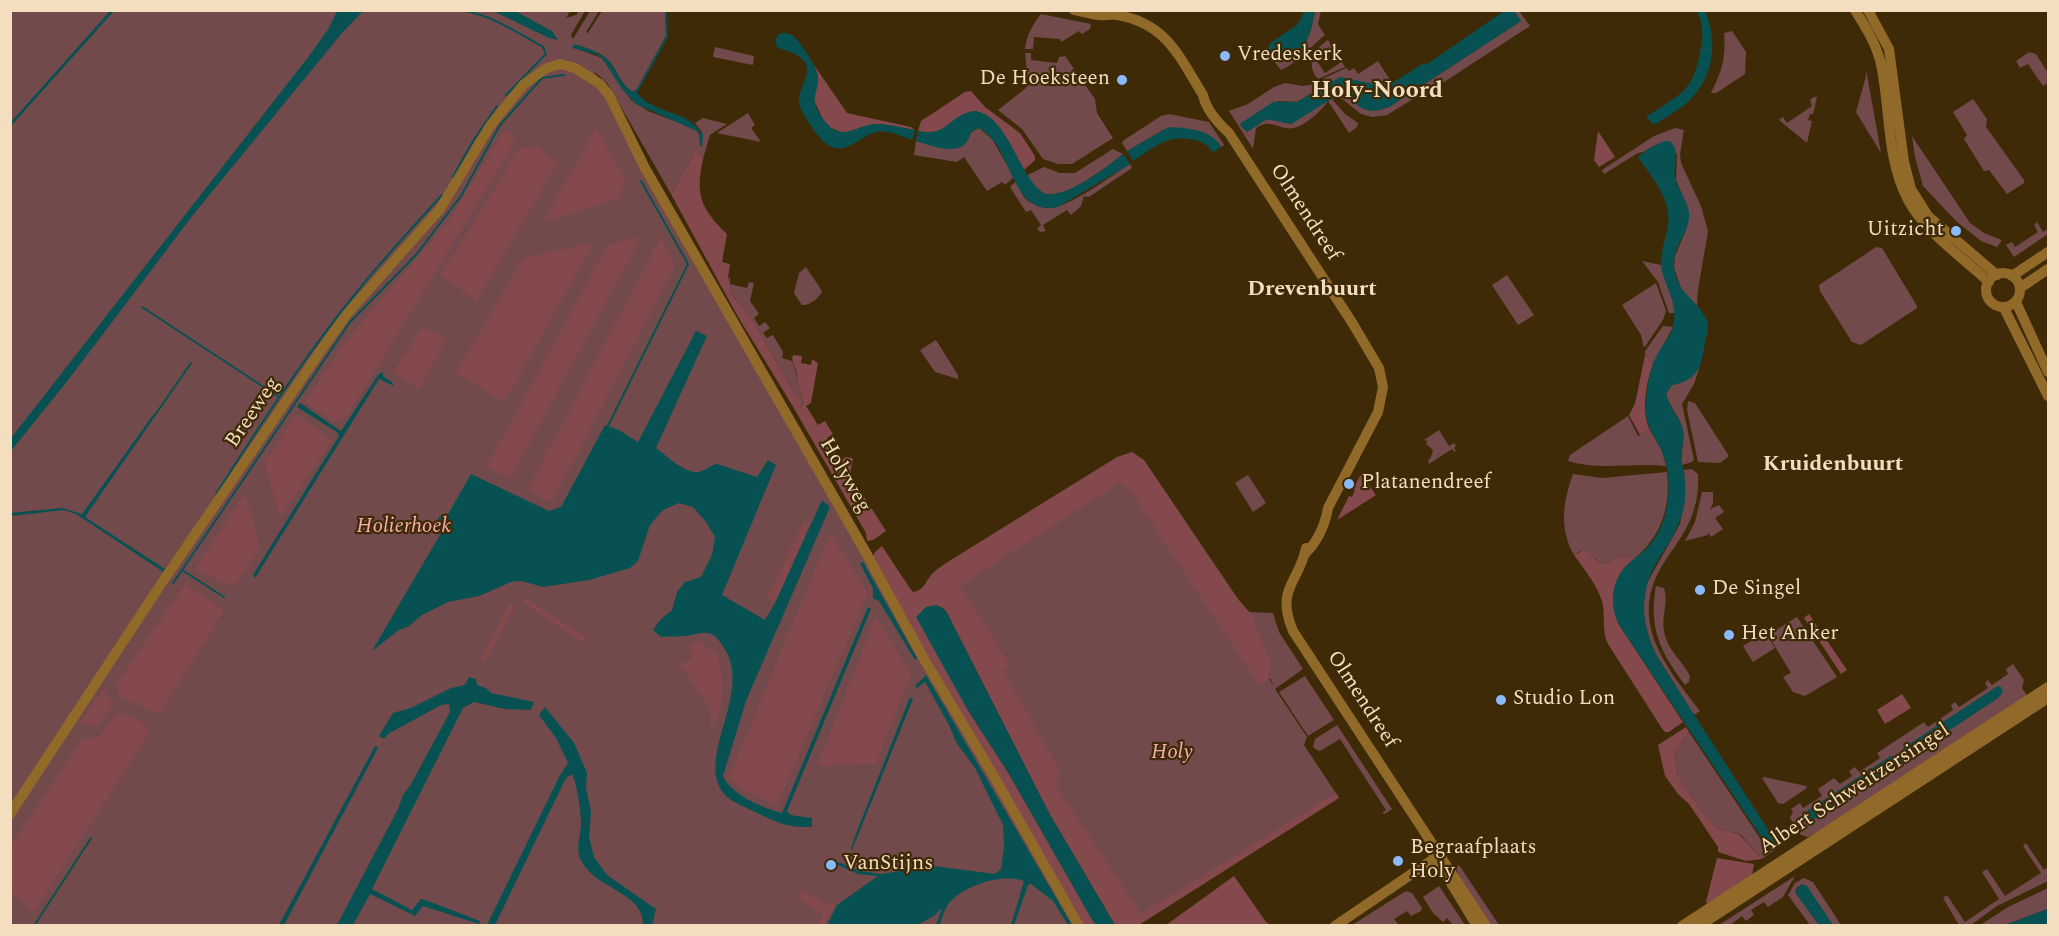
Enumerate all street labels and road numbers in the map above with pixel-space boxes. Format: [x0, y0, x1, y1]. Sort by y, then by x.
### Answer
street label: Olmendreef [1263, 160, 1345, 266]
street label: Breeweg [221, 373, 287, 453]
street label: Holyweg [813, 434, 875, 518]
street label: Olmendreef [1320, 647, 1402, 753]
street label: Albert Schweitzersingel [1755, 719, 1955, 861]

